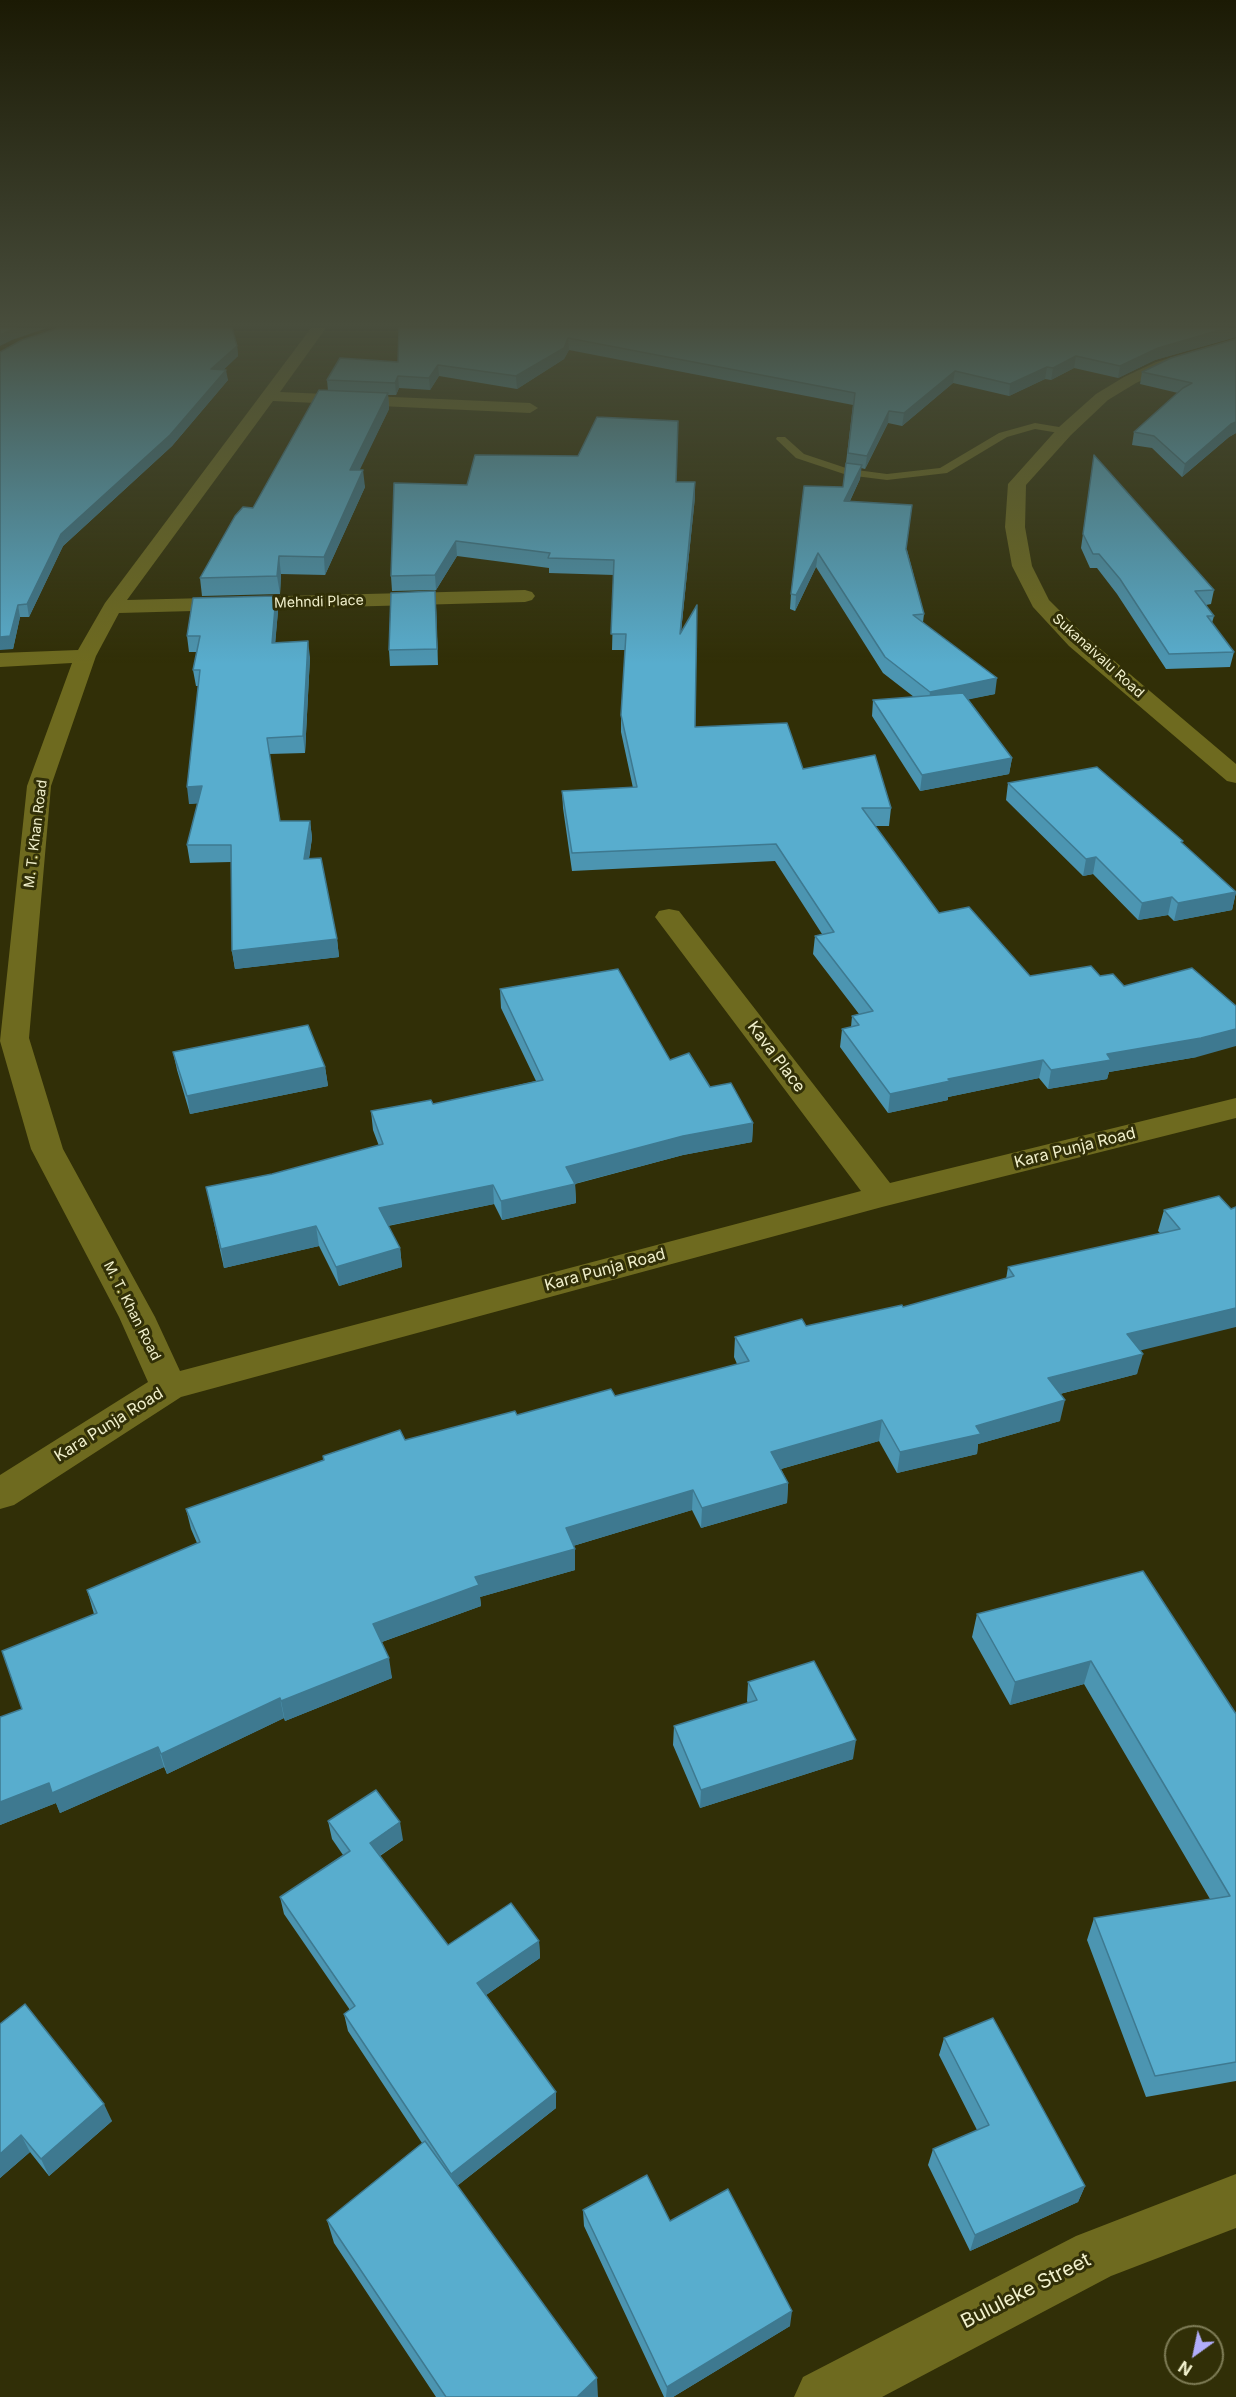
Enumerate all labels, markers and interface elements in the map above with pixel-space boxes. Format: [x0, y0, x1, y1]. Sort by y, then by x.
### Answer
street label: Mehndi Place [274, 592, 364, 612]
street label: Sukanaivalu Road [1049, 610, 1147, 702]
street label: M. T. Khan Road [21, 779, 51, 889]
street label: Kava Place [743, 1018, 809, 1096]
street label: Kara Punja Road [1012, 1124, 1138, 1172]
street label: Kara Punja Road [542, 1245, 668, 1295]
street label: M. T. Khan Road [100, 1259, 164, 1363]
street label: Kara Punja Road [51, 1384, 167, 1466]
street label: Bululeke Street [957, 2248, 1095, 2334]
north arrow [1164, 2325, 1224, 2385]
text: N [1175, 2357, 1196, 2380]

